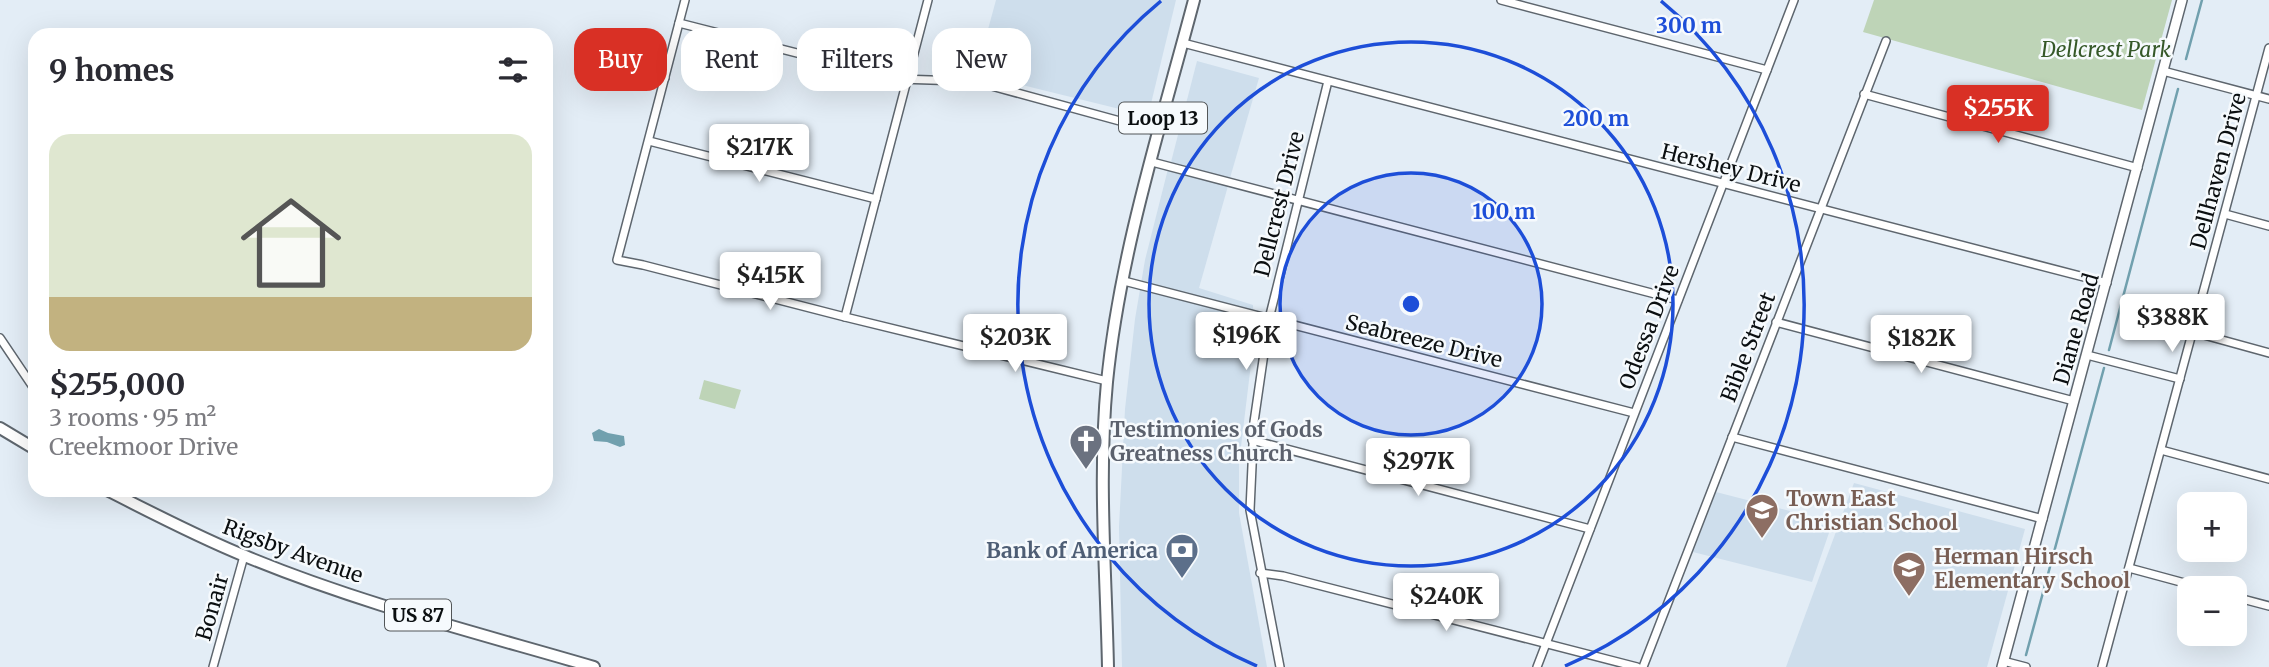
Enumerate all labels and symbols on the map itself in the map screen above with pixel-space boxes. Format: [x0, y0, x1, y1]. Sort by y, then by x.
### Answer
text: 300 m [1656, 12, 1722, 39]
park label: Dellcrest Park [2040, 36, 2171, 63]
pin: $255K [1949, 86, 2047, 145]
street label: Dellhaven Drive [2184, 90, 2252, 252]
road number: Loop 13 [1119, 102, 1207, 134]
text: 200 m [1563, 105, 1629, 132]
pin: $217K [710, 124, 808, 184]
street label: Dellcrest Drive [1248, 129, 1310, 279]
street label: Hershey Drive [1658, 138, 1804, 198]
text: 100 m [1473, 198, 1535, 225]
pin: $415K [721, 252, 819, 312]
street label: Odessa Drive [1613, 261, 1685, 393]
street label: Diane Road [2047, 270, 2105, 388]
street label: Bible Street [1715, 288, 1781, 406]
centre of rings [1399, 292, 1423, 316]
pin: $388K [2123, 294, 2221, 354]
street label: Seabreeze Drive [1343, 308, 1505, 374]
pin: $196K [1197, 312, 1295, 372]
pin: $203K [966, 314, 1064, 374]
pin: $182K [1872, 316, 1970, 375]
place label: Testimonies of Gods Greatness Church [1110, 416, 1323, 467]
church icon: Testimonies of Gods Greatness Church [1067, 422, 1105, 471]
pin: $297K [1369, 438, 1467, 498]
place label: Town East Christian School [1786, 485, 1958, 536]
school or university icon: Town East Christian School [1743, 491, 1781, 540]
street label: Rigsby Avenue [219, 513, 367, 589]
bank icon: Bank of America [1163, 531, 1201, 580]
place label: Bank of America [986, 537, 1158, 564]
place label: Herman Hirsch Elementary School [1934, 543, 2130, 594]
school or university icon: Herman Hirsch Elementary School [1890, 549, 1928, 598]
street label: Bonair [190, 570, 234, 644]
pin: $240K [1397, 574, 1495, 633]
road number: US 87 [385, 600, 451, 630]

